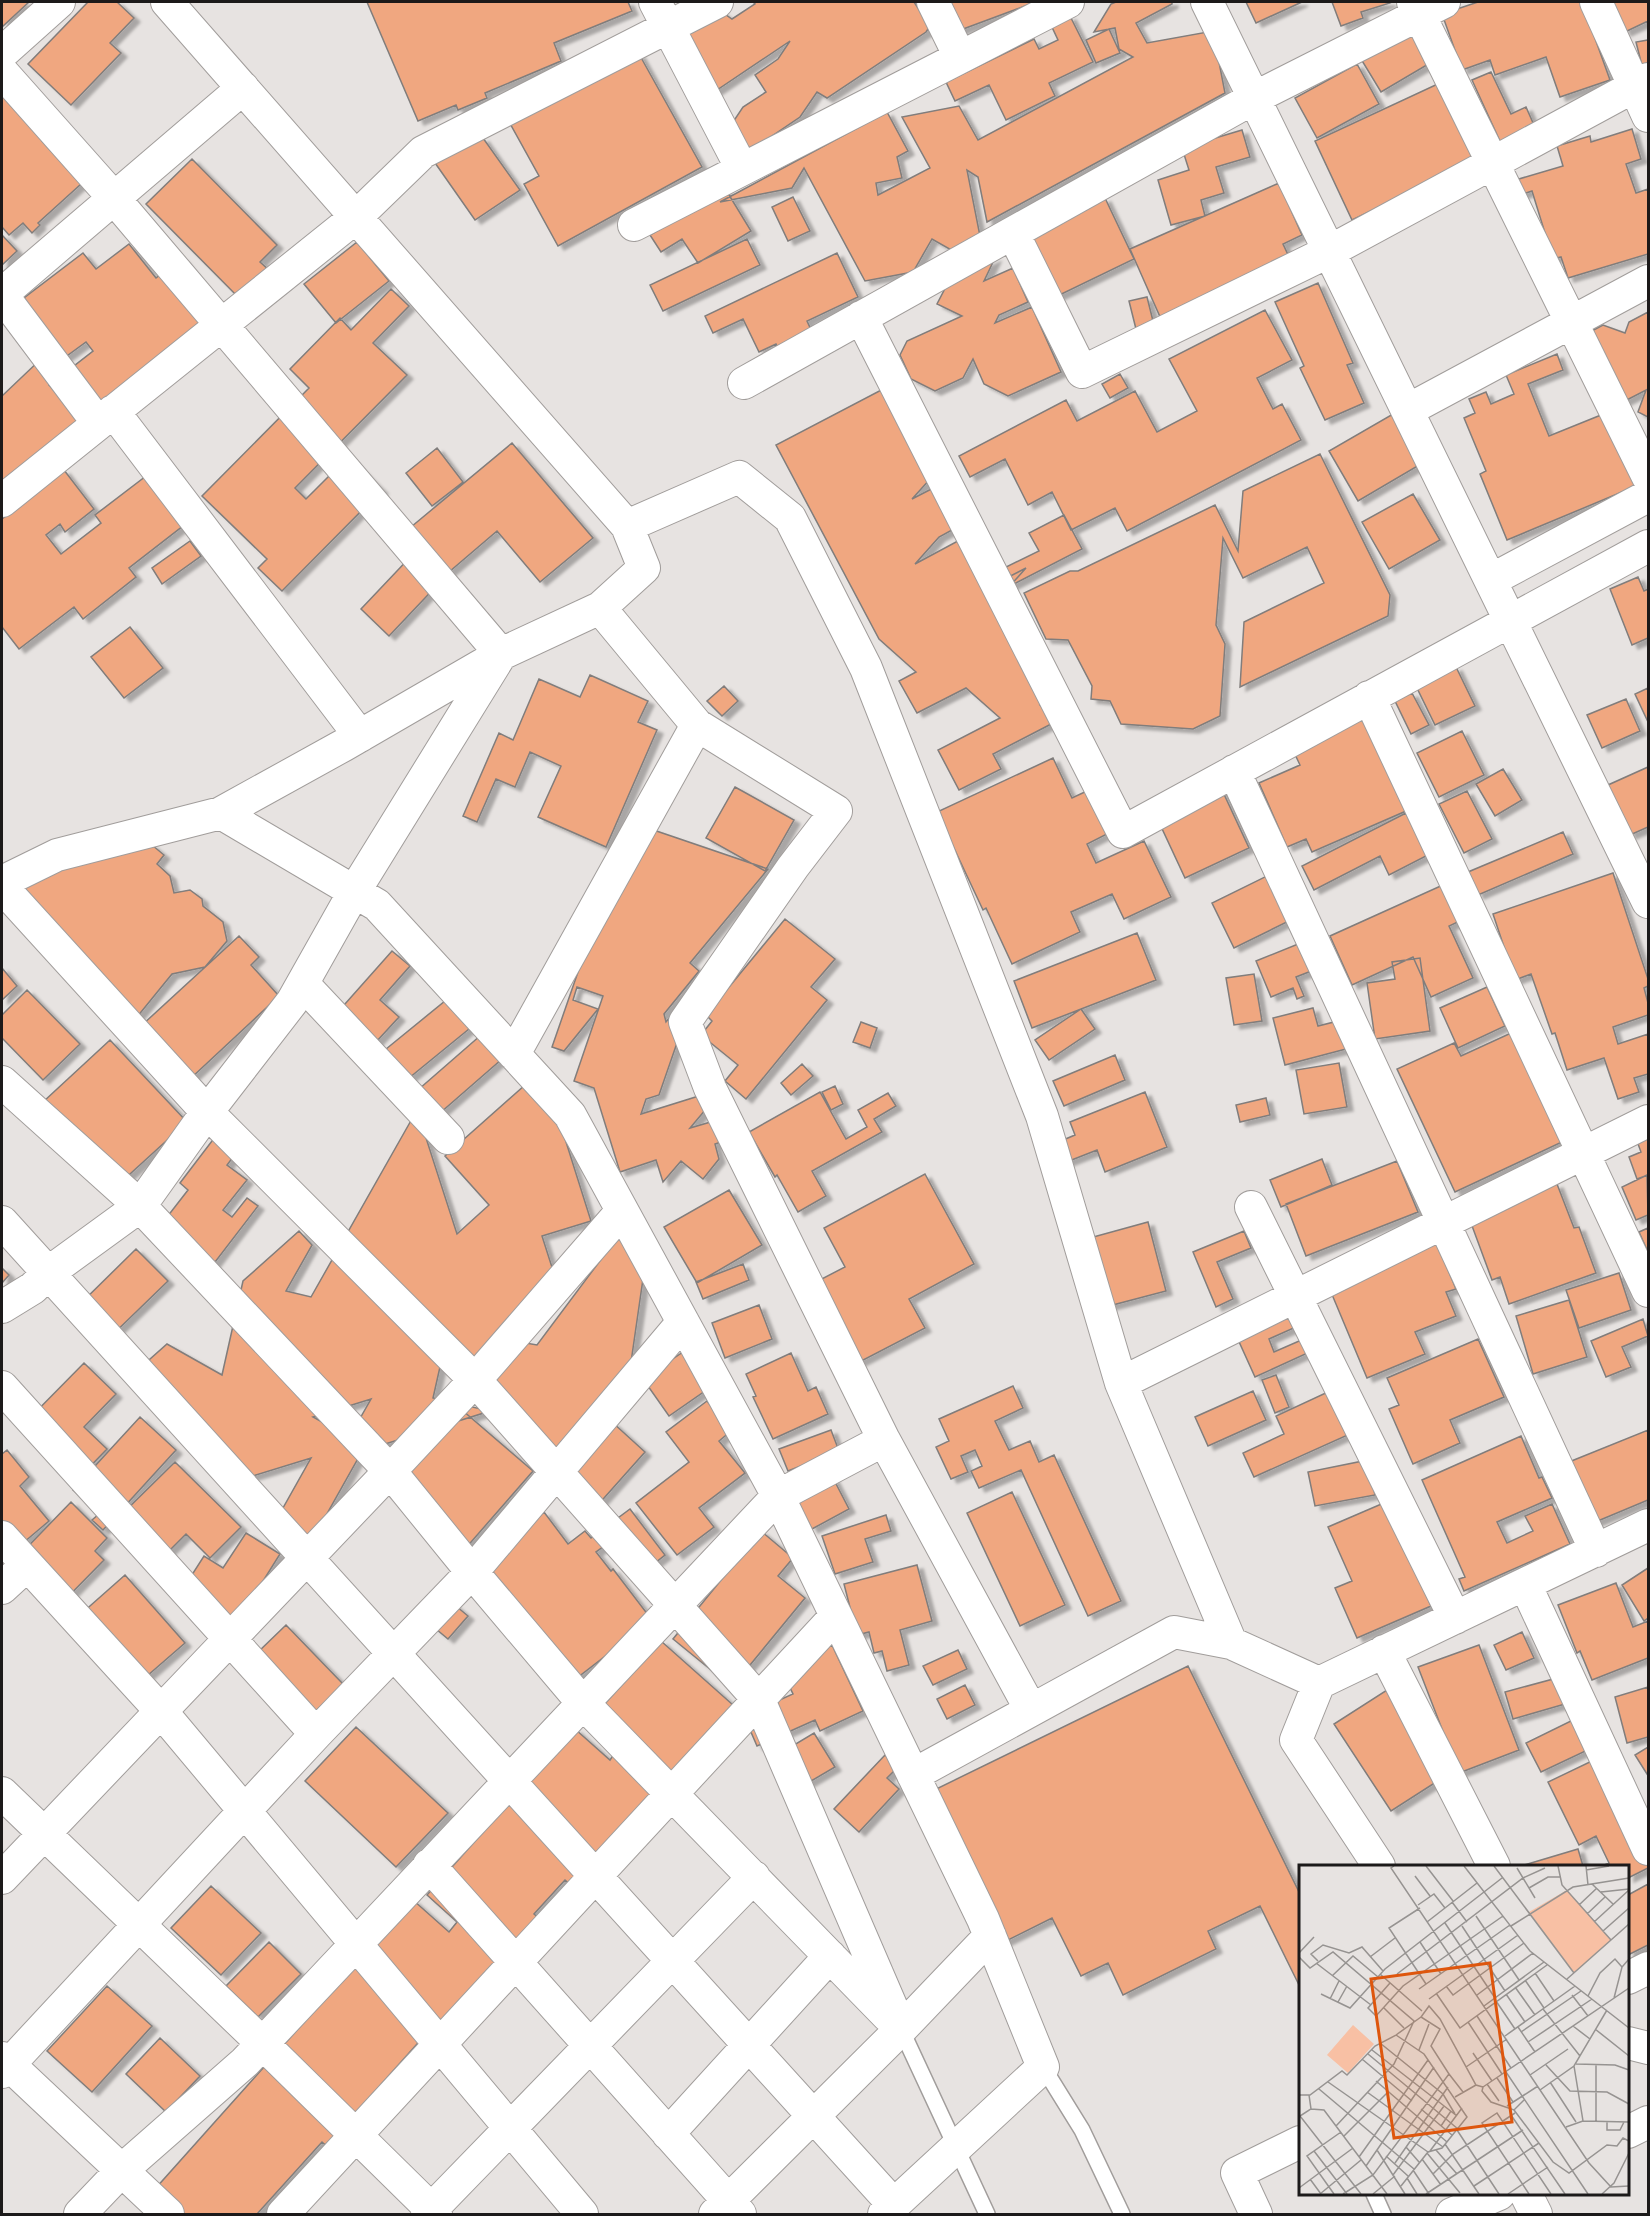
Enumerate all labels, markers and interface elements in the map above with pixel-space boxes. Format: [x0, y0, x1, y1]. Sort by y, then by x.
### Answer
inset map [1299, 1865, 1629, 2195]

